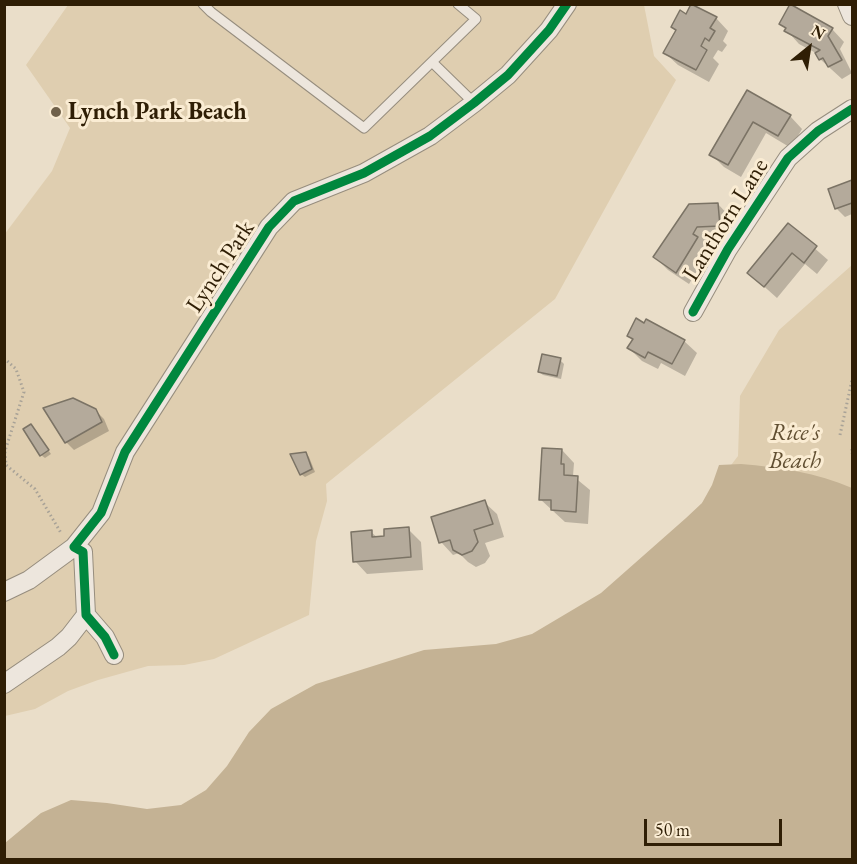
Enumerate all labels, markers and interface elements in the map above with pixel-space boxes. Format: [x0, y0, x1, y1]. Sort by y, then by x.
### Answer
north arrow [779, 18, 839, 78]
text: N [807, 20, 829, 44]
place label: Lynch Park Beach [68, 98, 247, 126]
marker: Lynch Park Beach [49, 105, 63, 119]
street label: Lanthorn Lane [677, 153, 775, 287]
street label: Lynch Park [181, 216, 261, 318]
park label: Rice's Beach [769, 419, 821, 475]
scale bar [647, 807, 785, 845]
text: 50 m [655, 818, 690, 841]

